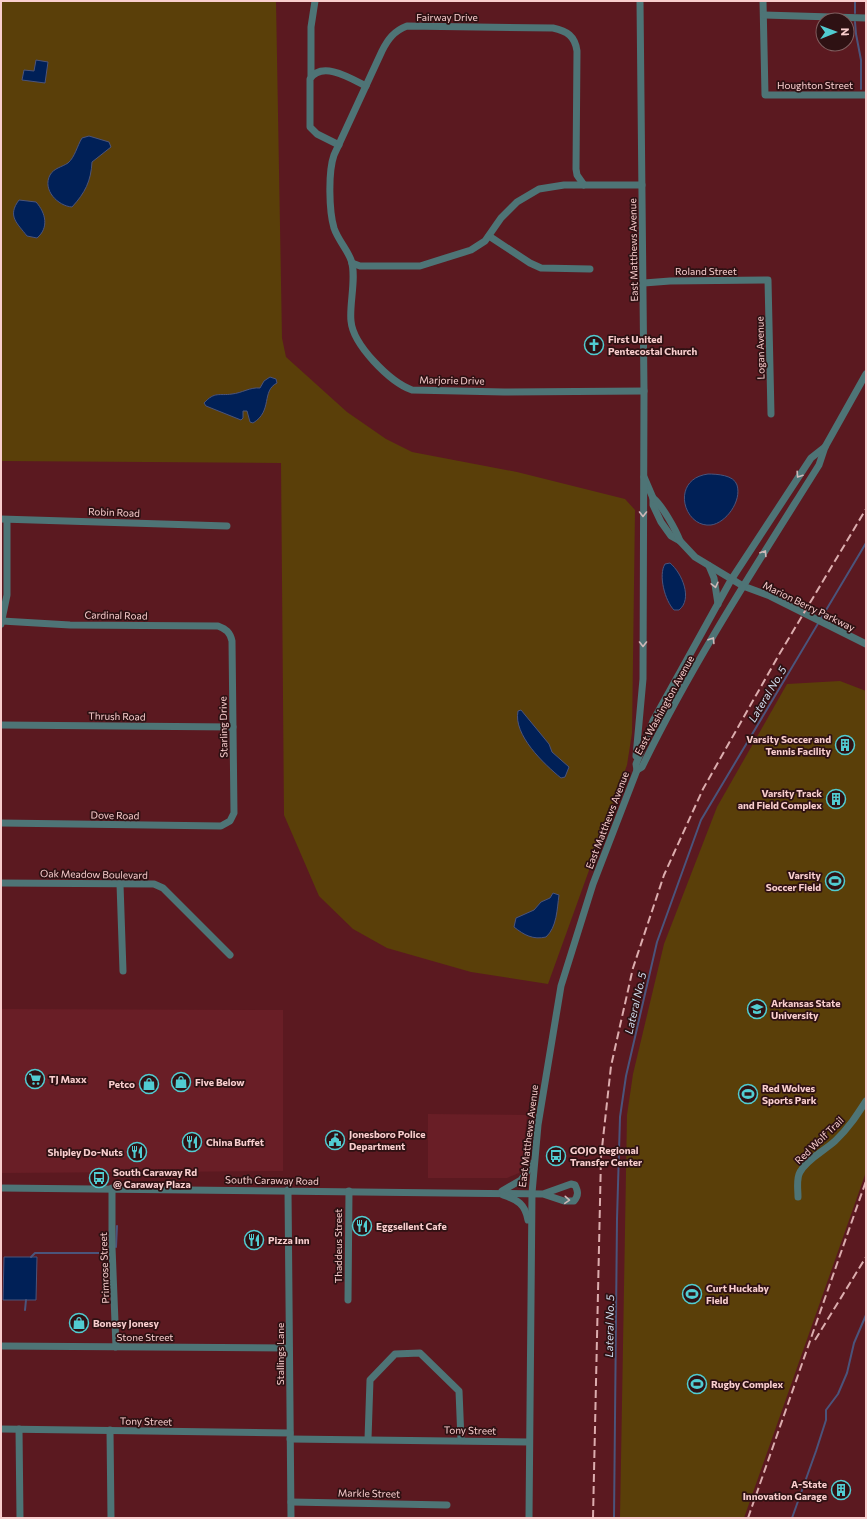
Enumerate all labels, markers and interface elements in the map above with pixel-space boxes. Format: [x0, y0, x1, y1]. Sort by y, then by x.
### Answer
street label: Fairway Drive [416, 11, 478, 23]
north arrow [815, 12, 855, 52]
text: N [839, 28, 852, 36]
street label: Houghton Street [777, 79, 853, 91]
street label: East Matthews Avenue [626, 198, 640, 302]
street label: Roland Street [675, 265, 737, 277]
street label: Logan Avenue [753, 316, 767, 380]
place label: First United Pentecostal Church [608, 333, 697, 357]
church icon: First United Pentecostal Church [583, 334, 605, 356]
street label: Marjorie Drive [419, 373, 485, 387]
one-way arrow [796, 471, 804, 478]
street label: Robin Road [88, 505, 140, 519]
one-way arrow [639, 511, 647, 517]
one-way arrow [759, 550, 766, 557]
street label: Marion Berry Parkway [761, 579, 857, 633]
one-way arrow [711, 582, 719, 588]
street label: Cardinal Road [84, 608, 148, 622]
one-way arrow [707, 637, 715, 644]
one-way arrow [639, 641, 647, 647]
street label: East Washington Avenue [632, 653, 696, 757]
water label: Lateral No. 5 [745, 663, 789, 724]
street label: Starling Drive [216, 696, 230, 758]
street label: Thrush Road [88, 710, 146, 723]
place label: Varsity Soccer and Tennis Facility [746, 733, 832, 757]
building icon: Varsity Soccer and Tennis Facility [834, 734, 856, 756]
street label: East Matthews Avenue [583, 770, 631, 870]
place label: Varsity Track and Field Complex [738, 787, 822, 811]
building icon: Varsity Track and Field Complex [825, 788, 847, 810]
street label: Dove Road [91, 809, 140, 821]
street label: Oak Meadow Boulevard [40, 867, 148, 881]
place label: Varsity Soccer Field [766, 869, 821, 893]
sports icon: Varsity Soccer Field [824, 870, 846, 892]
water label: Lateral No. 5 [622, 970, 649, 1035]
place label: Arkansas State University [771, 997, 840, 1021]
school or university icon: Arkansas State University [746, 998, 768, 1020]
supermarket icon: TJ Maxx [24, 1068, 46, 1090]
shop icon: Five Below [170, 1071, 192, 1093]
place label: TJ Maxx [49, 1073, 87, 1085]
shop icon: Petco [138, 1073, 160, 1095]
place label: Five Below [195, 1076, 245, 1088]
place label: Petco [108, 1078, 135, 1090]
place label: Red Wolves Sports Park [762, 1082, 817, 1106]
sports icon: Red Wolves Sports Park [737, 1083, 759, 1105]
street label: East Matthews Avenue [516, 1084, 540, 1188]
street label: Red Wolf Trail [792, 1114, 846, 1166]
place label: Jonesboro Police Department [349, 1128, 426, 1152]
public building icon: Jonesboro Police Department [324, 1129, 346, 1151]
restaurant icon: China Buffet [181, 1131, 203, 1153]
place label: China Buffet [206, 1136, 264, 1148]
restaurant icon: Shipley Do-Nuts [126, 1141, 148, 1163]
place label: GOJO Regional Transfer Center [570, 1144, 642, 1168]
bus stop icon: GOJO Regional Transfer Center [545, 1145, 567, 1167]
place label: Shipley Do-Nuts [48, 1146, 123, 1158]
place label: South Caraway Rd @ Caraway Plaza [113, 1166, 197, 1190]
bus stop icon: South Caraway Rd @ Caraway Plaza [88, 1167, 110, 1189]
street label: South Caraway Road [225, 1173, 319, 1187]
one-way arrow [564, 1196, 570, 1205]
street label: Thaddeus Street [332, 1209, 344, 1283]
restaurant icon: Eggsellent Cafe [351, 1215, 373, 1237]
place label: Eggsellent Cafe [376, 1220, 447, 1232]
restaurant icon: Pizza Inn [243, 1229, 265, 1251]
street label: Primrose Street [97, 1232, 111, 1304]
place label: Pizza Inn [268, 1234, 310, 1246]
place label: Curt Huckaby Field [706, 1282, 770, 1306]
sports icon: Curt Huckaby Field [681, 1283, 703, 1305]
water label: Lateral No. 5 [602, 1294, 616, 1358]
shop icon: Bonesy Jonesy [68, 1312, 90, 1334]
place label: Bonesy Jonesy [93, 1317, 159, 1329]
street label: Stallings Lane [274, 1323, 286, 1385]
street label: Stone Street [117, 1331, 173, 1343]
sports icon: Rugby Complex [686, 1373, 708, 1395]
place label: Rugby Complex [711, 1378, 784, 1390]
street label: Tony Street [120, 1415, 172, 1427]
street label: Tony Street [444, 1424, 496, 1436]
place label: A-State Innovation Garage [743, 1478, 827, 1502]
building icon: A-State Innovation Garage [830, 1479, 852, 1501]
street label: Markle Street [338, 1486, 400, 1500]

